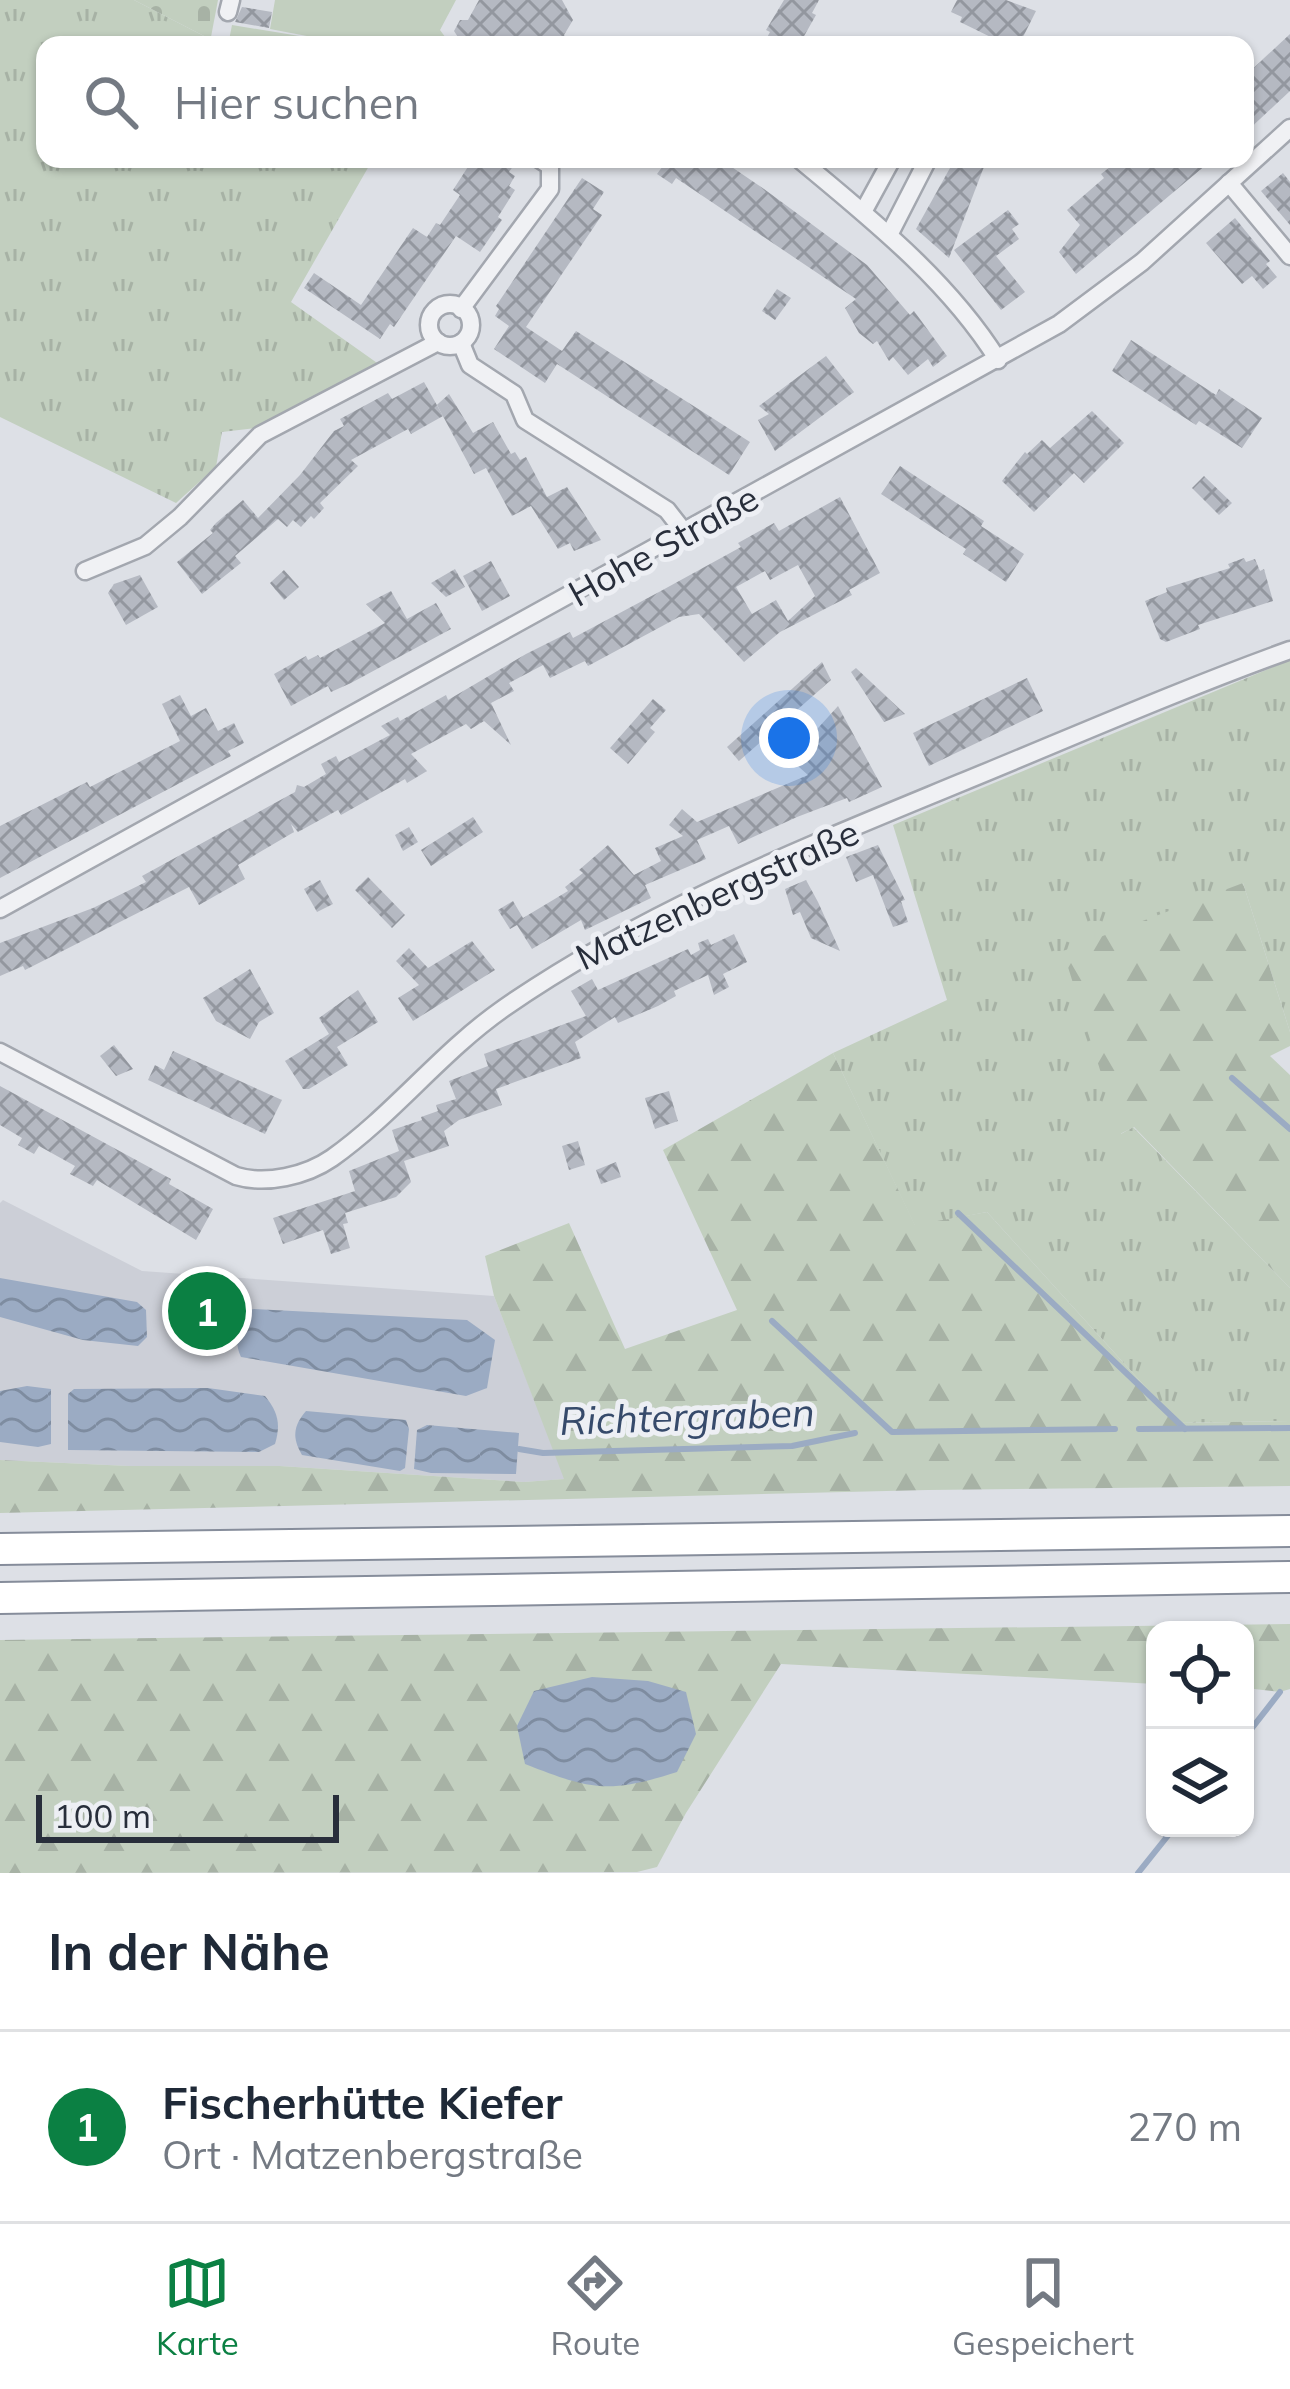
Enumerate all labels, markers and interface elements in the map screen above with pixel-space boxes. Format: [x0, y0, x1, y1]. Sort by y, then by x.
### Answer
search box [36, 36, 1254, 168]
icon: search [78, 69, 144, 135]
text: Hier suchen [174, 74, 420, 130]
street label: Hohe Straße [560, 474, 766, 616]
your location [759, 708, 819, 768]
street label: Matzenbergstraße [568, 809, 866, 979]
pin: 1 [168, 1266, 246, 1356]
water label: Richtergraben [559, 1387, 815, 1445]
map controls [1146, 1621, 1254, 1837]
button: locate [1146, 1621, 1254, 1729]
button: layers [1146, 1729, 1254, 1837]
scale bar [36, 1789, 339, 1842]
text: 100 m [54, 1795, 151, 1836]
text: In der Nähe [48, 1919, 330, 1983]
text: Fischerhütte Kiefer [162, 2074, 562, 2130]
text: 1 [75, 2102, 99, 2151]
text: 270 m [1127, 2102, 1242, 2151]
text: Ort · Matzenbergstraße [162, 2130, 583, 2179]
tab: Karte [156, 2250, 239, 2363]
tab: Route [551, 2250, 640, 2363]
tab: Gespeichert [952, 2250, 1134, 2363]

